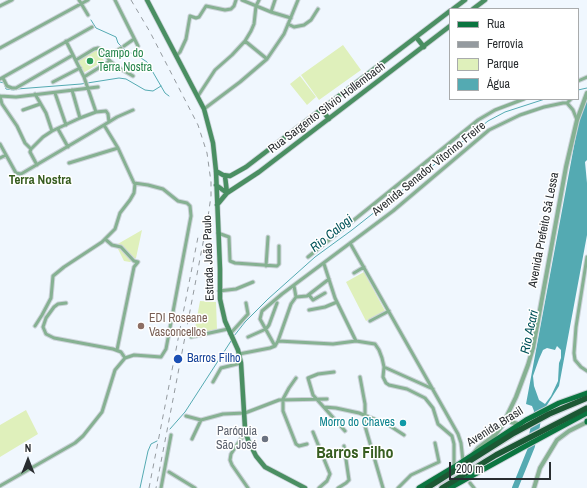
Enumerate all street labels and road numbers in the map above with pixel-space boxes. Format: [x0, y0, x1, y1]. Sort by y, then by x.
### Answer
street label: Rua Sargento Silvio Hollembach [266, 59, 388, 157]
street label: Avenida Senador Vitorino Freire [369, 119, 489, 219]
street label: Avenida Prefeito Sá Lessa [526, 171, 562, 289]
street label: Estrada João Paulo [200, 215, 218, 301]
street label: Avenida Brasil [464, 404, 526, 450]

